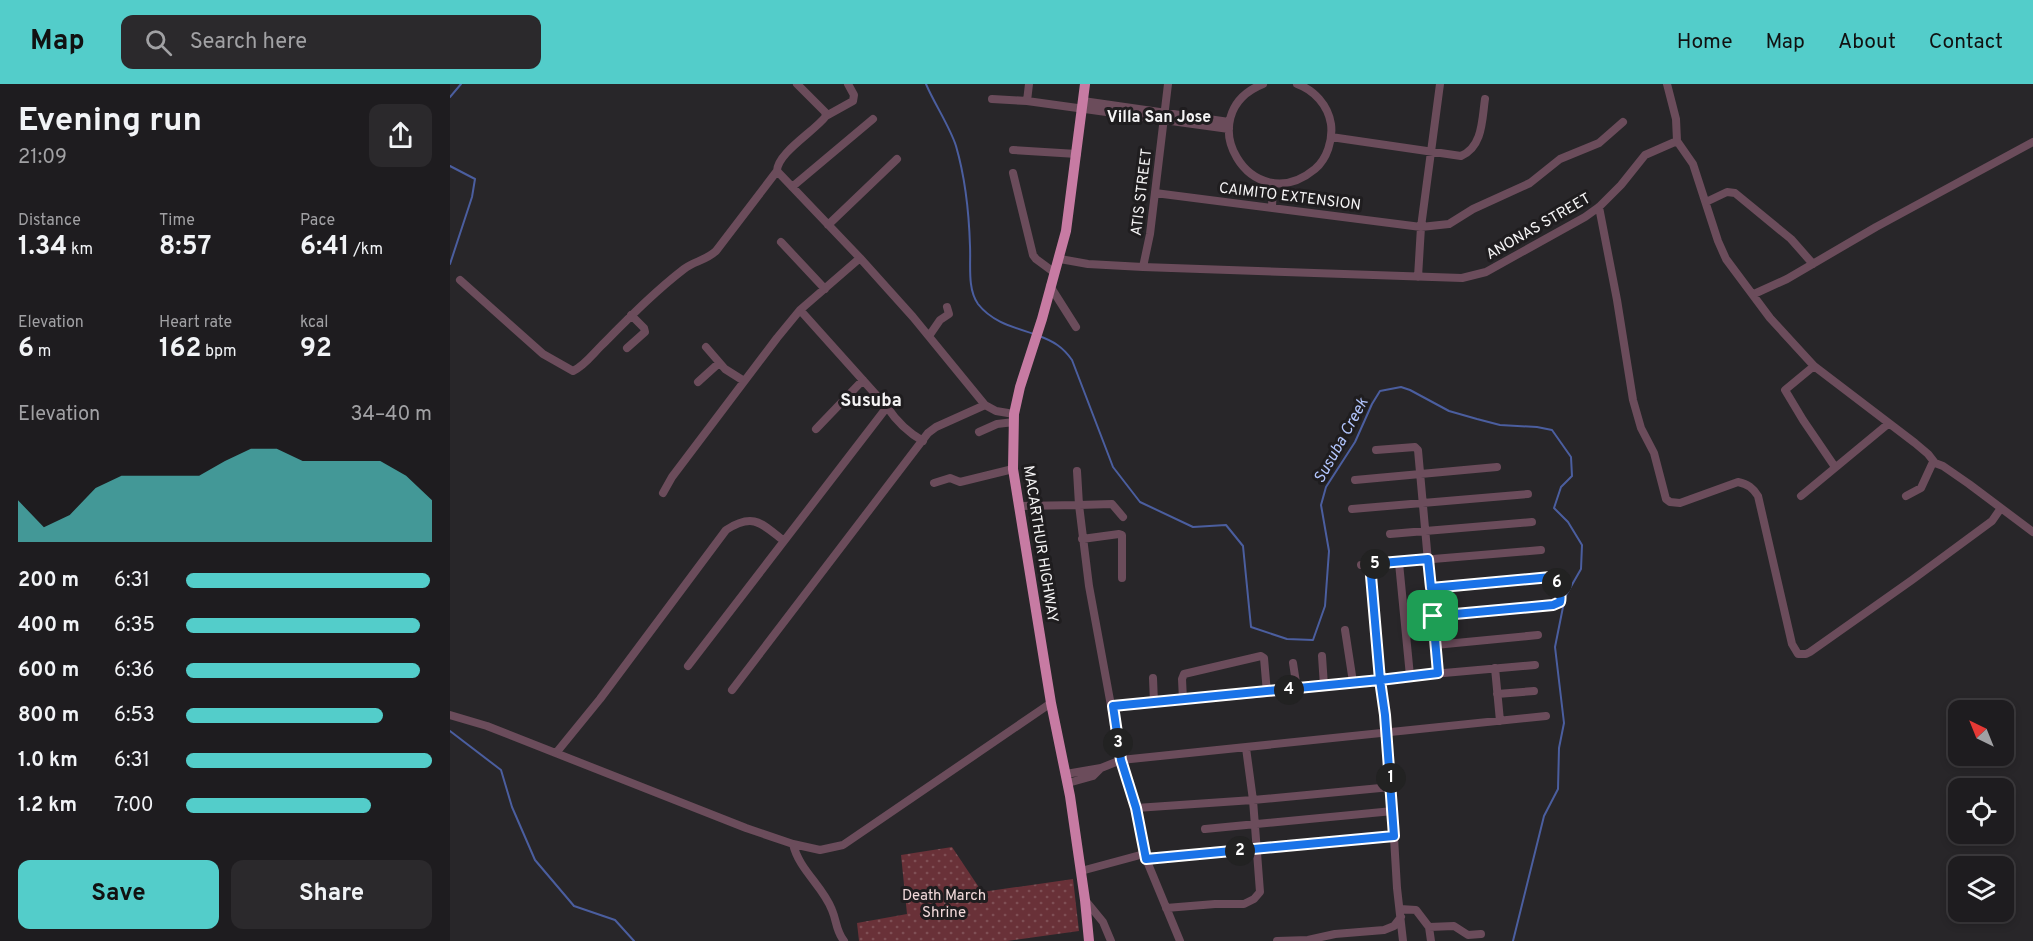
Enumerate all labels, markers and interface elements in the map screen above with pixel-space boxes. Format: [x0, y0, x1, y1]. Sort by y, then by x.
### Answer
search box [121, 15, 541, 69]
text: Map [30, 24, 85, 60]
icon: search [142, 26, 175, 59]
text: Search here [190, 29, 307, 56]
text: Home [1677, 29, 1733, 56]
text: Map [1766, 29, 1805, 56]
text: About [1838, 29, 1896, 56]
text: Contact [1929, 29, 2003, 56]
text: Evening run [18, 101, 202, 143]
button: share [369, 104, 432, 167]
district label: Villa San Jose [1107, 108, 1211, 128]
text: 21:09 [18, 145, 67, 171]
street label: ATIS STREET [1128, 147, 1157, 237]
street label: CAIMITO EXTENSION [1218, 179, 1362, 216]
street label: ANONAS STREET [1483, 190, 1595, 265]
text: Distance [18, 211, 81, 231]
text: Time [159, 211, 195, 231]
text: Pace [300, 211, 335, 231]
text: 1.34 [18, 231, 67, 264]
text: 8:57 [159, 231, 212, 264]
text: 6:41 [300, 231, 349, 264]
text: km [67, 240, 93, 260]
text: /km [349, 240, 383, 260]
text: Elevation [18, 313, 84, 333]
text: Heart rate [159, 313, 232, 333]
text: kcal [300, 313, 328, 333]
text: 6 [18, 333, 34, 366]
text: 162 [159, 333, 201, 366]
text: 92 [300, 333, 332, 366]
text: m [34, 342, 51, 362]
text: bpm [201, 342, 236, 362]
district label: Susuba [840, 390, 902, 413]
water label: Susuba Creek [1310, 394, 1374, 487]
text: Elevation [18, 402, 100, 428]
text: 34–40 m [350, 402, 432, 428]
street label: MACARTHUR HIGHWAY [1018, 464, 1061, 625]
pin: 5 [1360, 549, 1390, 579]
text: 5 [1370, 554, 1380, 574]
text: 200 m [18, 568, 79, 594]
text: 6:31 [114, 568, 150, 594]
pin: 6 [1542, 568, 1572, 598]
text: 6 [1552, 573, 1562, 593]
pin [1407, 590, 1458, 641]
icon: arrive [1416, 599, 1449, 632]
text: 400 m [18, 613, 80, 639]
text: 6:35 [114, 613, 155, 639]
text: 600 m [18, 658, 79, 684]
text: 6:36 [114, 658, 154, 684]
pin: 4 [1274, 675, 1304, 705]
text: 4 [1284, 680, 1294, 700]
north arrow [1948, 700, 2014, 766]
map controls [1948, 700, 2014, 922]
text: 800 m [18, 703, 79, 729]
text: 6:53 [114, 703, 155, 729]
pin: 3 [1103, 728, 1133, 758]
text: 3 [1113, 733, 1123, 753]
text: 1.0 km [18, 748, 78, 774]
text: 6:31 [114, 748, 150, 774]
pin: 1 [1376, 763, 1406, 793]
text: 1 [1388, 768, 1394, 788]
button: locate [1948, 778, 2014, 844]
text: 1.2 km [18, 793, 77, 819]
text: 7:00 [114, 793, 154, 819]
pin: 2 [1225, 836, 1255, 866]
text: 2 [1235, 841, 1245, 861]
button: layers [1948, 856, 2014, 922]
button: Save [18, 860, 219, 929]
button: Share [231, 860, 432, 929]
park label: Death March Shrine [902, 887, 986, 923]

